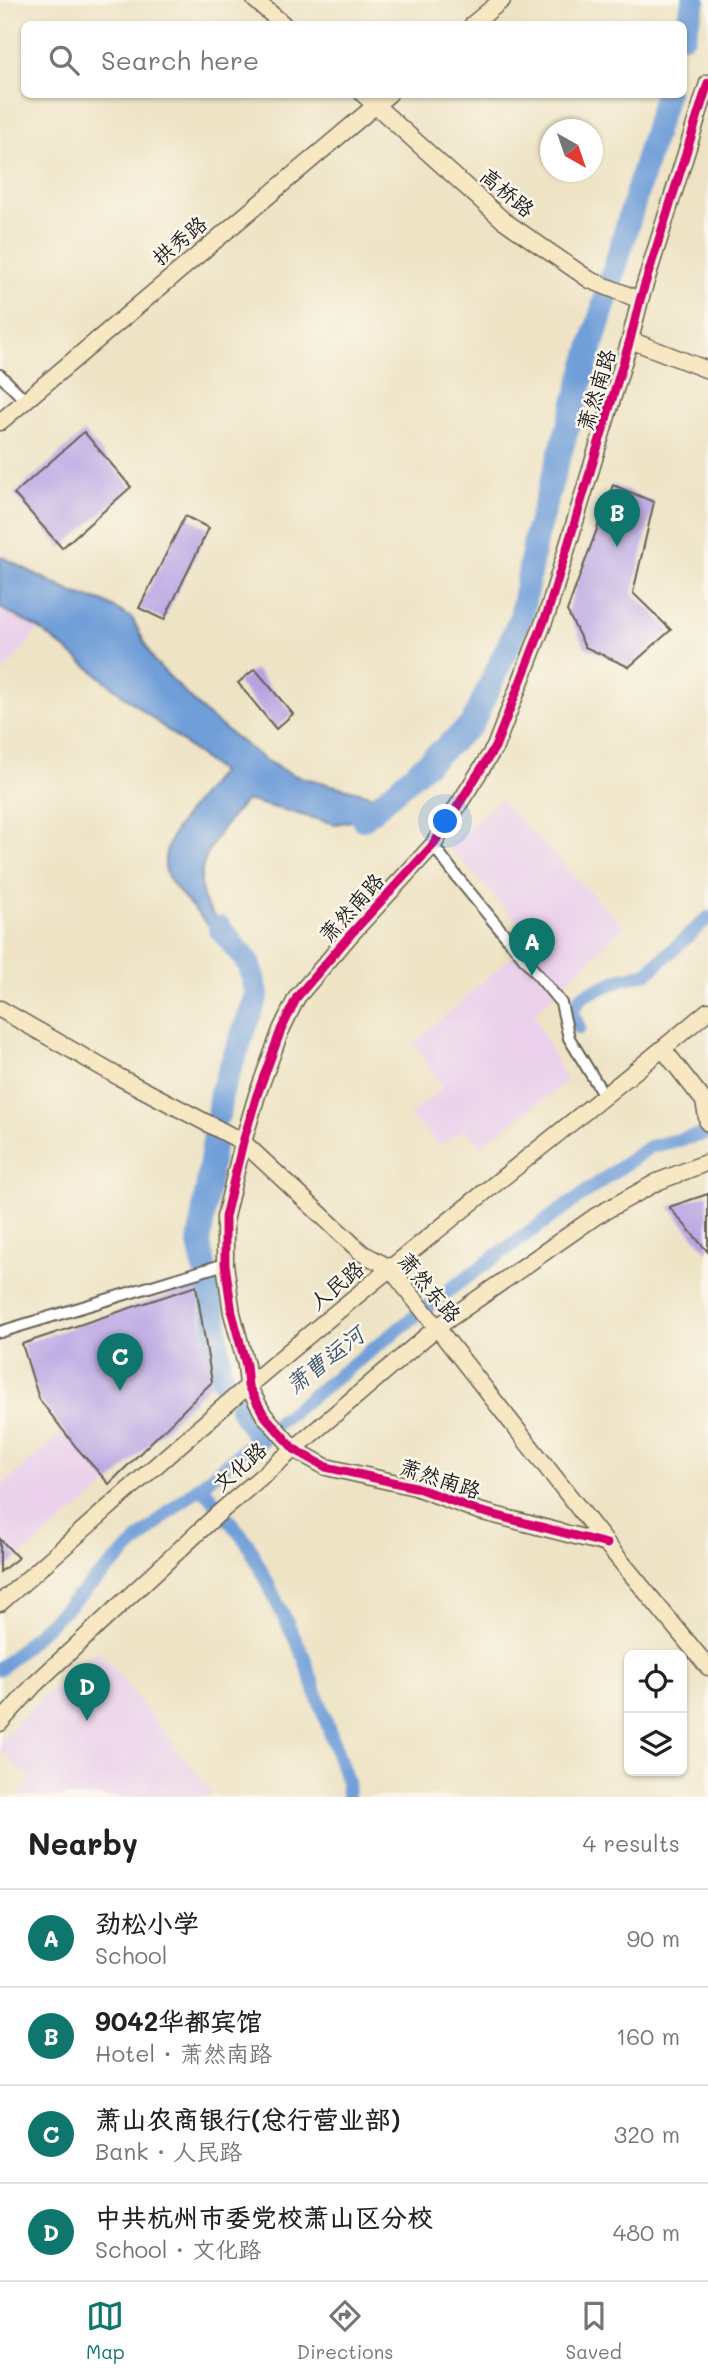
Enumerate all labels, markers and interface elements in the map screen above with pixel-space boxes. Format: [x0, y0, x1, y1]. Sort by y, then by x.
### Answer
search box [21, 21, 687, 98]
icon: search [45, 41, 83, 79]
text: Search here [101, 43, 259, 77]
north arrow [540, 119, 603, 182]
street label: 高桥路 [475, 161, 541, 222]
street label: 拱秀路 [146, 209, 212, 270]
street label: 萧然南路 [570, 345, 621, 434]
pin: B [594, 489, 640, 547]
your location [428, 804, 462, 838]
street label: 萧然南路 [313, 867, 389, 947]
pin: A [509, 918, 555, 976]
street label: 萧然东路 [393, 1246, 467, 1328]
street label: 人民路 [303, 1254, 369, 1315]
water label: 萧曹运河 [279, 1317, 373, 1399]
pin: C [97, 1333, 143, 1391]
street label: 文化路 [206, 1435, 272, 1497]
street label: 萧然南路 [396, 1452, 485, 1503]
map controls [624, 1650, 687, 1776]
button: locate [624, 1650, 687, 1713]
pin: D [64, 1663, 110, 1721]
button: layers [624, 1713, 687, 1776]
text: Nearby [28, 1823, 138, 1863]
text: 4 results [583, 1828, 680, 1858]
text: 劲松小学 [95, 1906, 199, 1940]
text: A [43, 1923, 59, 1953]
text: 90 m [627, 1923, 680, 1953]
text: School [95, 1940, 168, 1970]
text: 9042华都宾馆 [95, 2004, 262, 2038]
text: B [43, 2021, 59, 2051]
text: 160 m [616, 2021, 680, 2051]
text: Hotel · 萧然南路 [95, 2038, 272, 2068]
text: 萧山农商银行(总行营业部) [95, 2102, 401, 2136]
text: C [42, 2119, 60, 2149]
text: 320 m [614, 2119, 680, 2149]
text: Bank · 人民路 [95, 2136, 242, 2166]
text: 中共杭州市委党校萧山区分校 [95, 2200, 433, 2234]
text: D [43, 2217, 59, 2247]
text: 480 m [613, 2217, 680, 2247]
text: School · 文化路 [95, 2234, 261, 2264]
tab: Map [86, 2297, 125, 2364]
tab: Directions [297, 2297, 393, 2364]
tab: Saved [566, 2297, 622, 2364]

